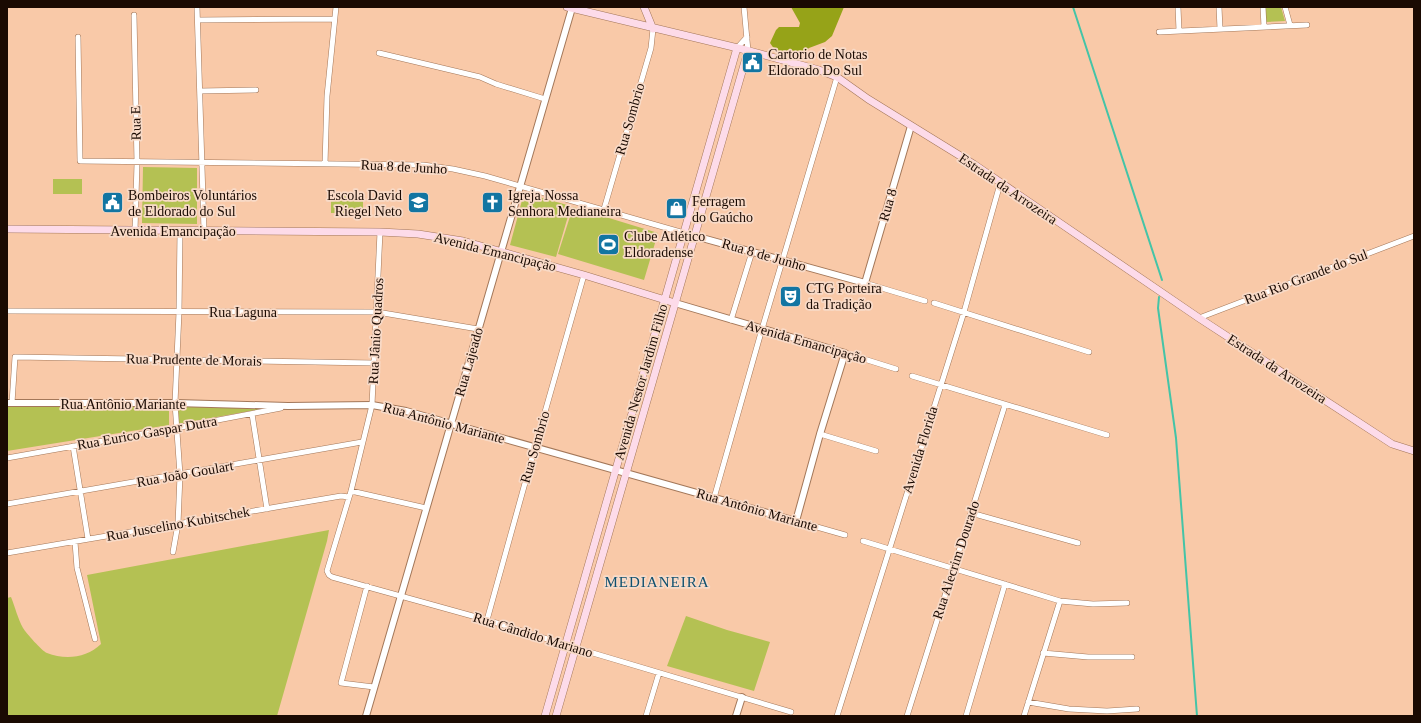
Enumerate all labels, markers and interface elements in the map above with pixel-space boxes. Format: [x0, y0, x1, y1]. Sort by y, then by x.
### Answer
place label: Cartorio de Notas Eldorado Do Sul [768, 47, 868, 78]
public building icon: Cartorio de Notas Eldorado Do Sul [740, 49, 766, 75]
street label: Rua Sombrio [613, 81, 647, 157]
street label: Rua E [128, 106, 144, 140]
street label: Estrada da Arrozeira [956, 151, 1061, 228]
street label: Rua 8 de Junho [360, 157, 448, 177]
street label: Rua 8 [876, 187, 900, 223]
place label: Bombeiros Voluntários de Eldorado do Sul [128, 188, 257, 219]
place label: Escola David Riegel Neto [327, 188, 402, 219]
place label: Igreja Nossa Senhora Medianeira [508, 188, 622, 219]
public building icon: Bombeiros Voluntários de Eldorado do Sul [100, 190, 126, 216]
school or university icon: Escola David Riegel Neto [405, 190, 431, 216]
church icon: Igreja Nossa Senhora Medianeira [480, 190, 506, 216]
place label: Ferragem do Gaúcho [692, 194, 753, 225]
shop icon: Ferragem do Gaúcho [664, 196, 690, 222]
street label: Avenida Emancipação [110, 224, 236, 239]
place label: Clube Atlético Eldoradense [624, 229, 705, 260]
street label: Avenida Emancipação [432, 230, 558, 274]
sports icon: Clube Atlético Eldoradense [595, 231, 621, 257]
street label: Rua 8 de Junho [720, 236, 808, 274]
street label: Rua Rio Grande do Sul [1242, 247, 1370, 307]
street label: Rua Jânio Quadros [366, 277, 386, 385]
place label: CTG Porteira da Tradição [806, 281, 883, 312]
theatre icon: CTG Porteira da Tradição [778, 283, 804, 309]
street label: Avenida Nestor Jardim Filho [611, 302, 671, 462]
street label: Rua Laguna [209, 305, 278, 320]
street label: Avenida Emancipação [744, 318, 868, 366]
street label: Rua Lajeado [452, 326, 486, 398]
street label: Estrada da Arrozeira [1225, 331, 1330, 407]
street label: Rua Prudente de Morais [126, 351, 262, 369]
street label: Rua Antônio Mariante [60, 397, 186, 412]
street label: Rua Antônio Mariante [382, 400, 506, 446]
street label: Avenida Florida [900, 404, 941, 495]
street label: Rua Sombrio [518, 409, 552, 485]
street label: Rua Eurico Gaspar Dutra [76, 413, 219, 453]
street label: Rua João Goulart [135, 458, 235, 490]
street label: Rua Antônio Mariante [695, 486, 819, 534]
street label: Rua Alecrim Dourado [930, 499, 982, 621]
street label: Rua Juscelino Kubitschek [105, 504, 251, 544]
district label: MEDIANEIRA [605, 574, 710, 590]
street label: Rua Cândido Mariano [471, 610, 595, 660]

